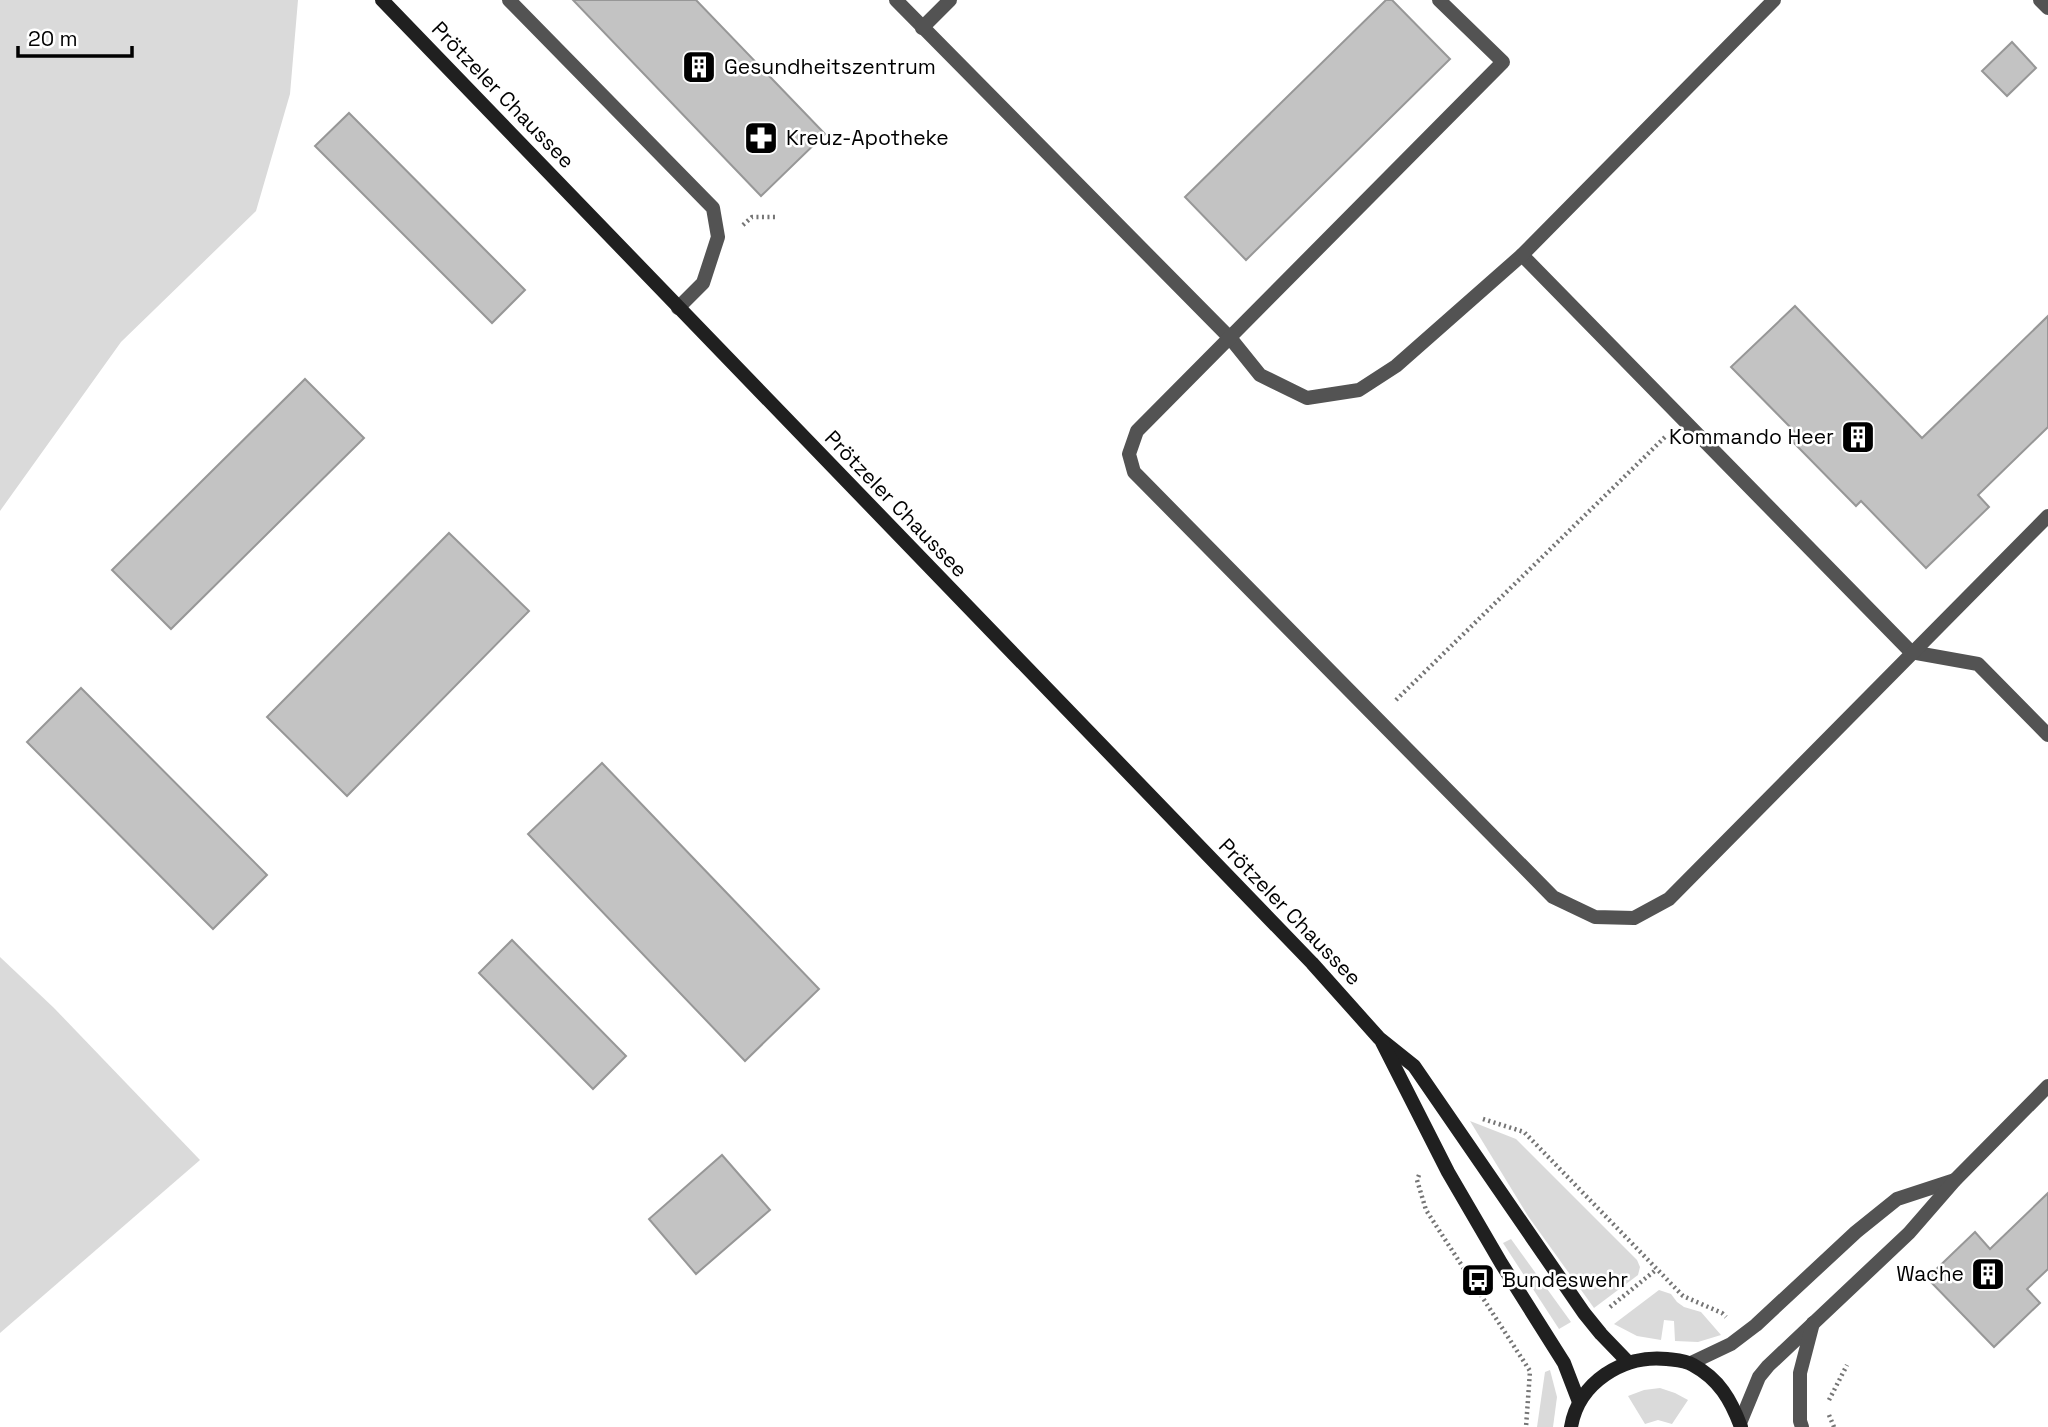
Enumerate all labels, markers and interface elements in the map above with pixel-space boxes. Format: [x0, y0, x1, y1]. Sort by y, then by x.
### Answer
scale bar [18, 14, 131, 58]
street label: Prötzeler Chaussee [426, 15, 581, 174]
text: 20 m [28, 25, 78, 52]
building icon: Gesundheitszentrum [680, 48, 718, 86]
place label: Gesundheitszentrum [724, 53, 936, 80]
pharmacy icon: Kreuz-Apotheke [742, 119, 780, 157]
place label: Kreuz-Apotheke [786, 124, 949, 151]
building icon: Kommando Heer [1839, 418, 1877, 456]
place label: Kommando Heer [1669, 423, 1834, 450]
street label: Prötzeler Chaussee [819, 424, 974, 583]
street label: Prötzeler Chaussee [1213, 832, 1368, 991]
building icon: Wache [1969, 1255, 2007, 1293]
place label: Wache [1896, 1260, 1964, 1287]
bus stop icon: Bundeswehr [1459, 1261, 1497, 1299]
place label: Bundeswehr [1502, 1266, 1628, 1293]

